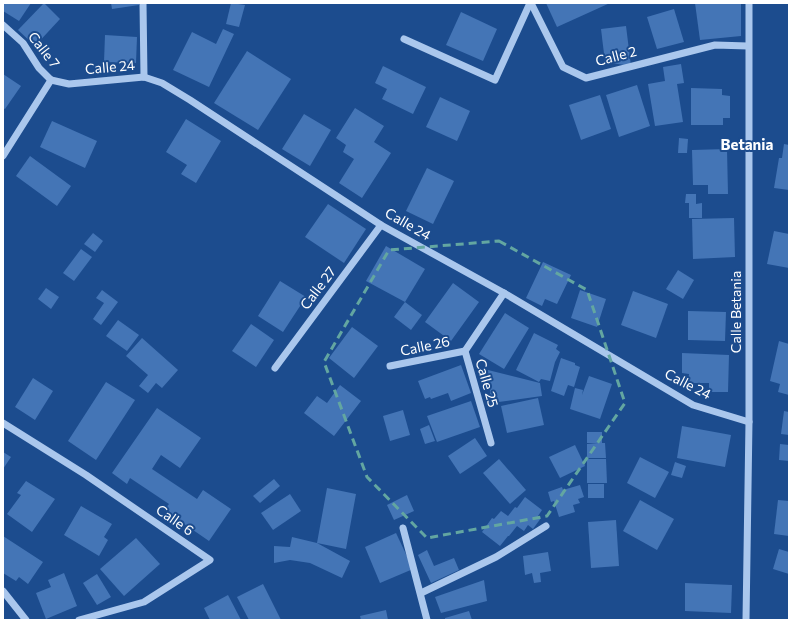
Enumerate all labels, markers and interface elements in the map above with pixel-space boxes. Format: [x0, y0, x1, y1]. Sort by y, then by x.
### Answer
street label: Calle 7 [25, 28, 64, 71]
street label: Calle 2 [593, 42, 639, 69]
street label: Calle 24 [84, 56, 136, 77]
district label: Betania [721, 135, 773, 153]
street label: Calle 24 [382, 204, 435, 244]
street label: Calle 27 [296, 263, 339, 312]
street label: Calle Betania [727, 271, 744, 353]
street label: Calle 26 [399, 332, 451, 359]
street label: Calle 25 [472, 357, 503, 409]
street label: Calle 24 [662, 365, 715, 403]
street label: Calle 6 [153, 500, 198, 539]

